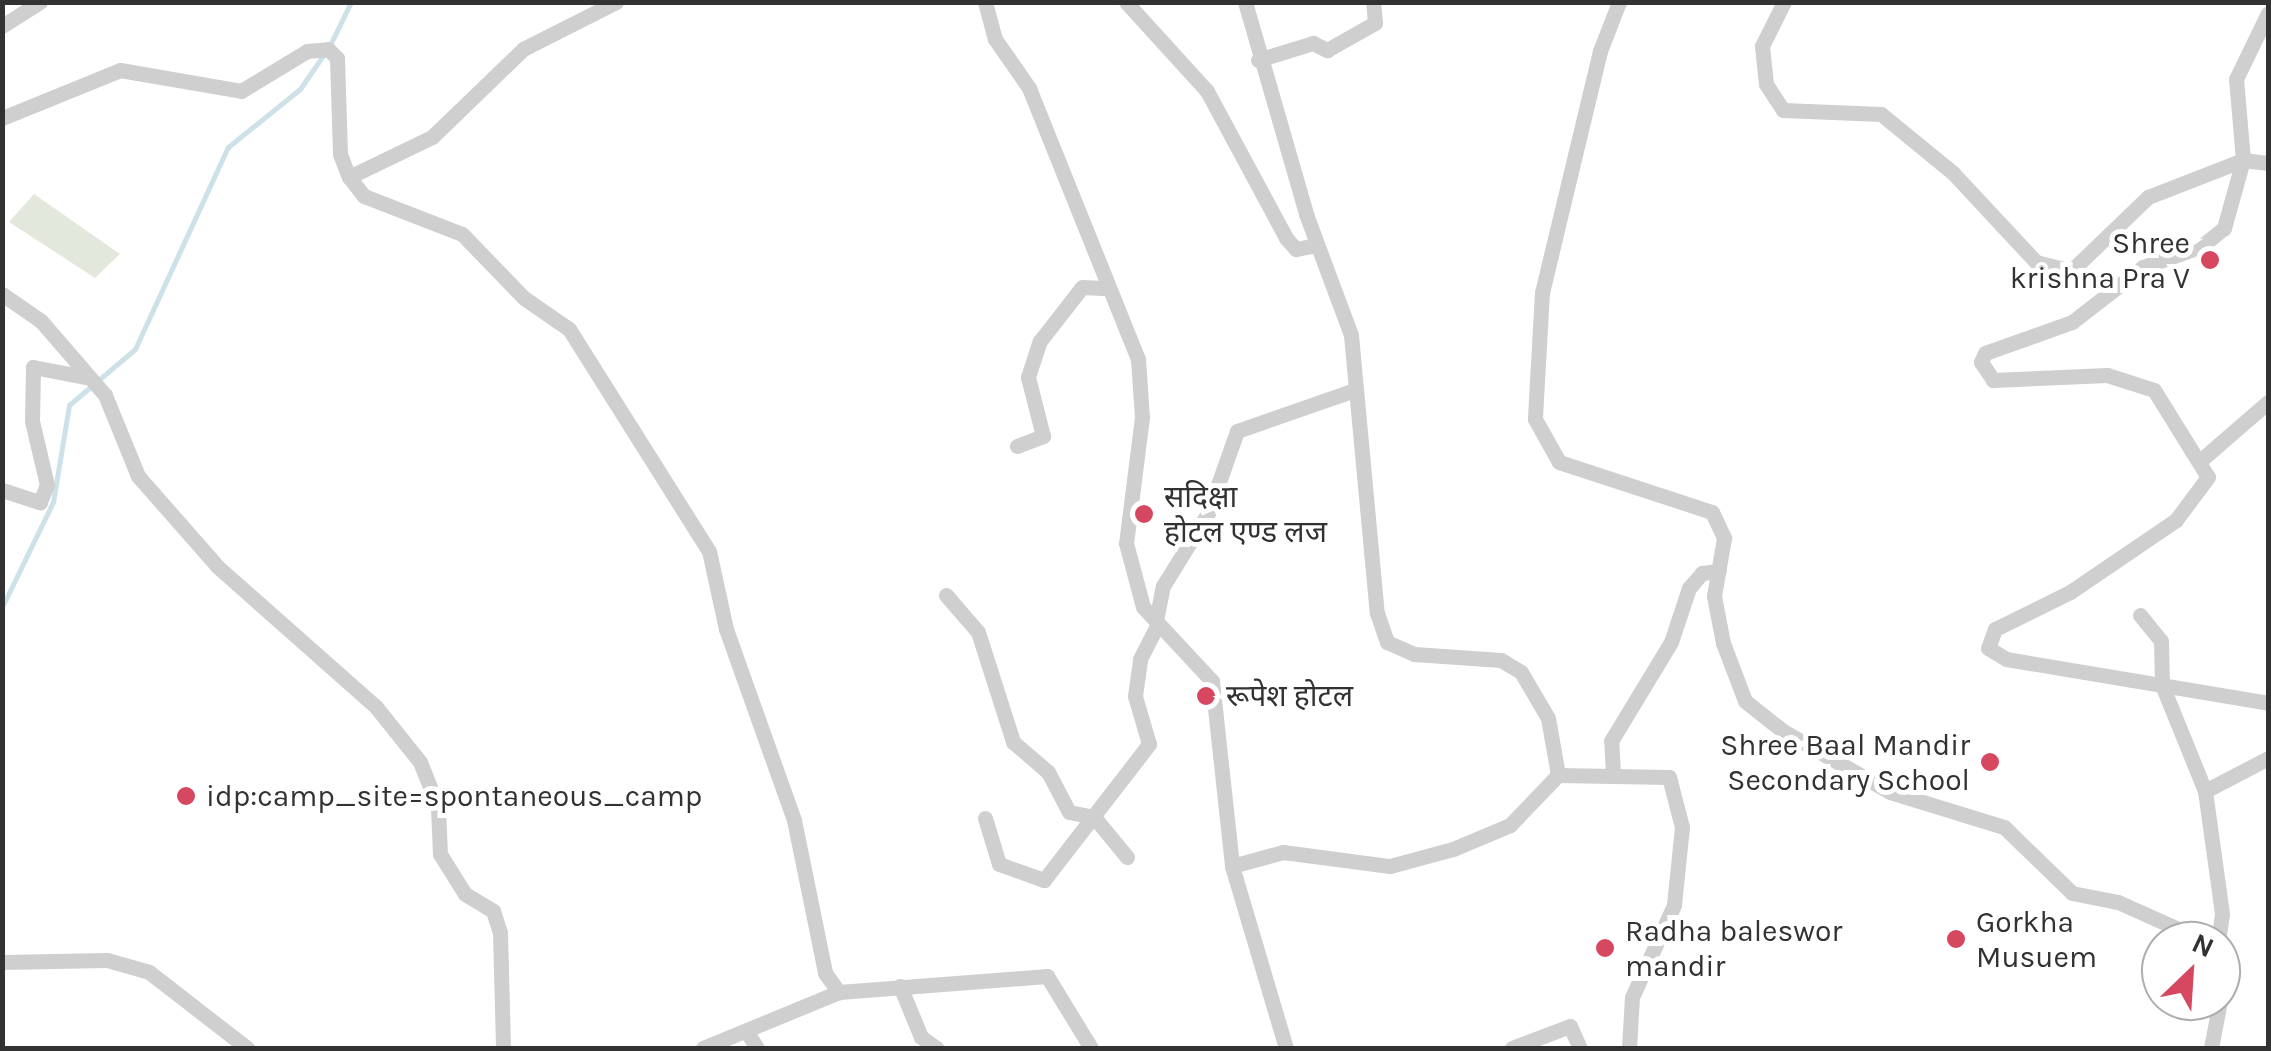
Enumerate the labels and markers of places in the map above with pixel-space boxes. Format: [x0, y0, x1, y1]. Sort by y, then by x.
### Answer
place label: Shree krishna Pra V [2010, 225, 2190, 296]
marker: Shree krishna Pra V [2199, 249, 2221, 271]
place label: सदिक्षा होटल एण्ड लज [1164, 479, 1327, 550]
marker: सदिक्षा होटल एण्ड लज [1133, 503, 1155, 525]
place label: रूपेश होटल [1226, 678, 1353, 714]
marker: रूपेश होटल [1195, 685, 1217, 707]
place label: Shree Baal Mandir Secondary School [1720, 727, 1970, 798]
marker: Shree Baal Mandir Secondary School [1979, 751, 2001, 773]
place label: idp:camp_site=spontaneous_camp [206, 778, 702, 814]
marker: idp:camp_site=spontaneous_camp [175, 785, 197, 807]
place label: Gorkha Musuem [1976, 904, 2097, 974]
place label: Radha baleswor mandir [1625, 913, 1842, 984]
marker: Gorkha Musuem [1945, 928, 1967, 950]
marker: Radha baleswor mandir [1594, 937, 1616, 959]

